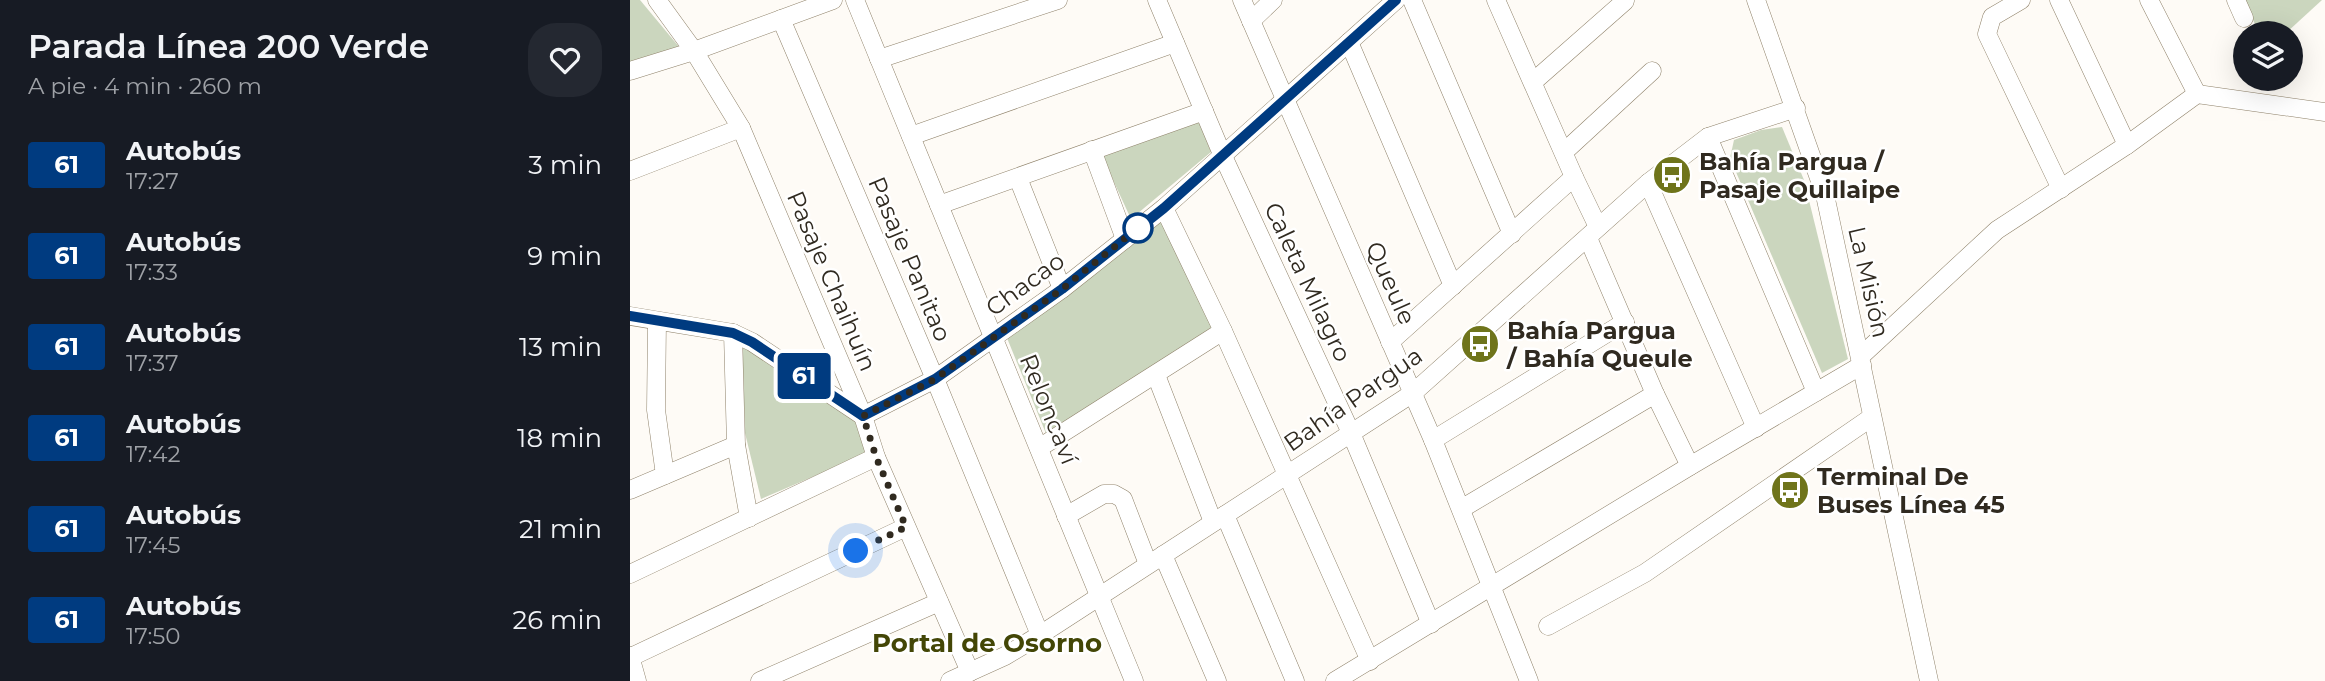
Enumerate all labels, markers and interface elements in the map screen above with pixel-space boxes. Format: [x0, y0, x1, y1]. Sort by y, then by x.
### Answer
map controls [2233, 21, 2303, 91]
button: layers [2233, 21, 2303, 91]
button: heart [528, 23, 602, 97]
text: Parada Línea 200 Verde [28, 26, 429, 66]
text: A pie · 4 min · 260 m [28, 72, 262, 100]
text: Autobús [126, 135, 241, 167]
place label: Bahía Pargua / Pasaje Quillaipe [1699, 147, 1900, 204]
text: 3 min [528, 149, 602, 181]
text: 61 [54, 150, 79, 179]
bus stop icon: Bahía Pargua / Pasaje Quillaipe [1651, 154, 1693, 196]
text: 17:27 [126, 167, 179, 195]
street label: Pasaje Panitao [862, 172, 958, 346]
street label: Pasaje Chaihuín [781, 186, 883, 376]
street label: Caleta Milagro [1258, 198, 1358, 366]
unlabelled marker [1123, 213, 1153, 243]
street label: La Misión [1842, 223, 1896, 341]
text: Autobús [126, 226, 241, 258]
street label: Queule [1360, 237, 1422, 329]
text: 9 min [527, 240, 602, 272]
text: 61 [54, 241, 79, 270]
street label: Chacao [980, 246, 1070, 322]
text: 17:33 [126, 258, 178, 286]
place label: Bahía Pargua / Bahía Queule [1506, 316, 1693, 373]
text: Autobús [126, 317, 241, 349]
bus stop icon: Bahía Pargua / Bahía Queule [1459, 323, 1501, 365]
text: 13 min [519, 331, 602, 363]
text: 61 [54, 332, 79, 361]
street label: Bahía Pargua [1278, 341, 1428, 457]
text: 17:37 [126, 349, 179, 377]
street label: Reloncaví [1014, 350, 1085, 470]
line badge: 61 [772, 353, 836, 399]
text: 61 [792, 361, 816, 390]
text: Autobús [126, 408, 241, 440]
text: 18 min [517, 422, 602, 454]
text: 61 [54, 423, 79, 452]
text: 17:42 [126, 440, 180, 468]
place label: Terminal De Buses Línea 45 [1817, 462, 2005, 519]
bus stop icon: Terminal De Buses Línea 45 [1769, 469, 1811, 511]
text: Autobús [126, 499, 241, 531]
text: 21 min [519, 513, 602, 545]
text: 61 [54, 514, 79, 543]
text: 17:45 [126, 531, 180, 559]
your location [838, 533, 873, 568]
text: Autobús [126, 590, 241, 622]
text: 26 min [512, 604, 602, 636]
text: 61 [54, 605, 79, 634]
text: 17:50 [126, 622, 181, 650]
district label: Portal de Osorno [872, 627, 1102, 659]

